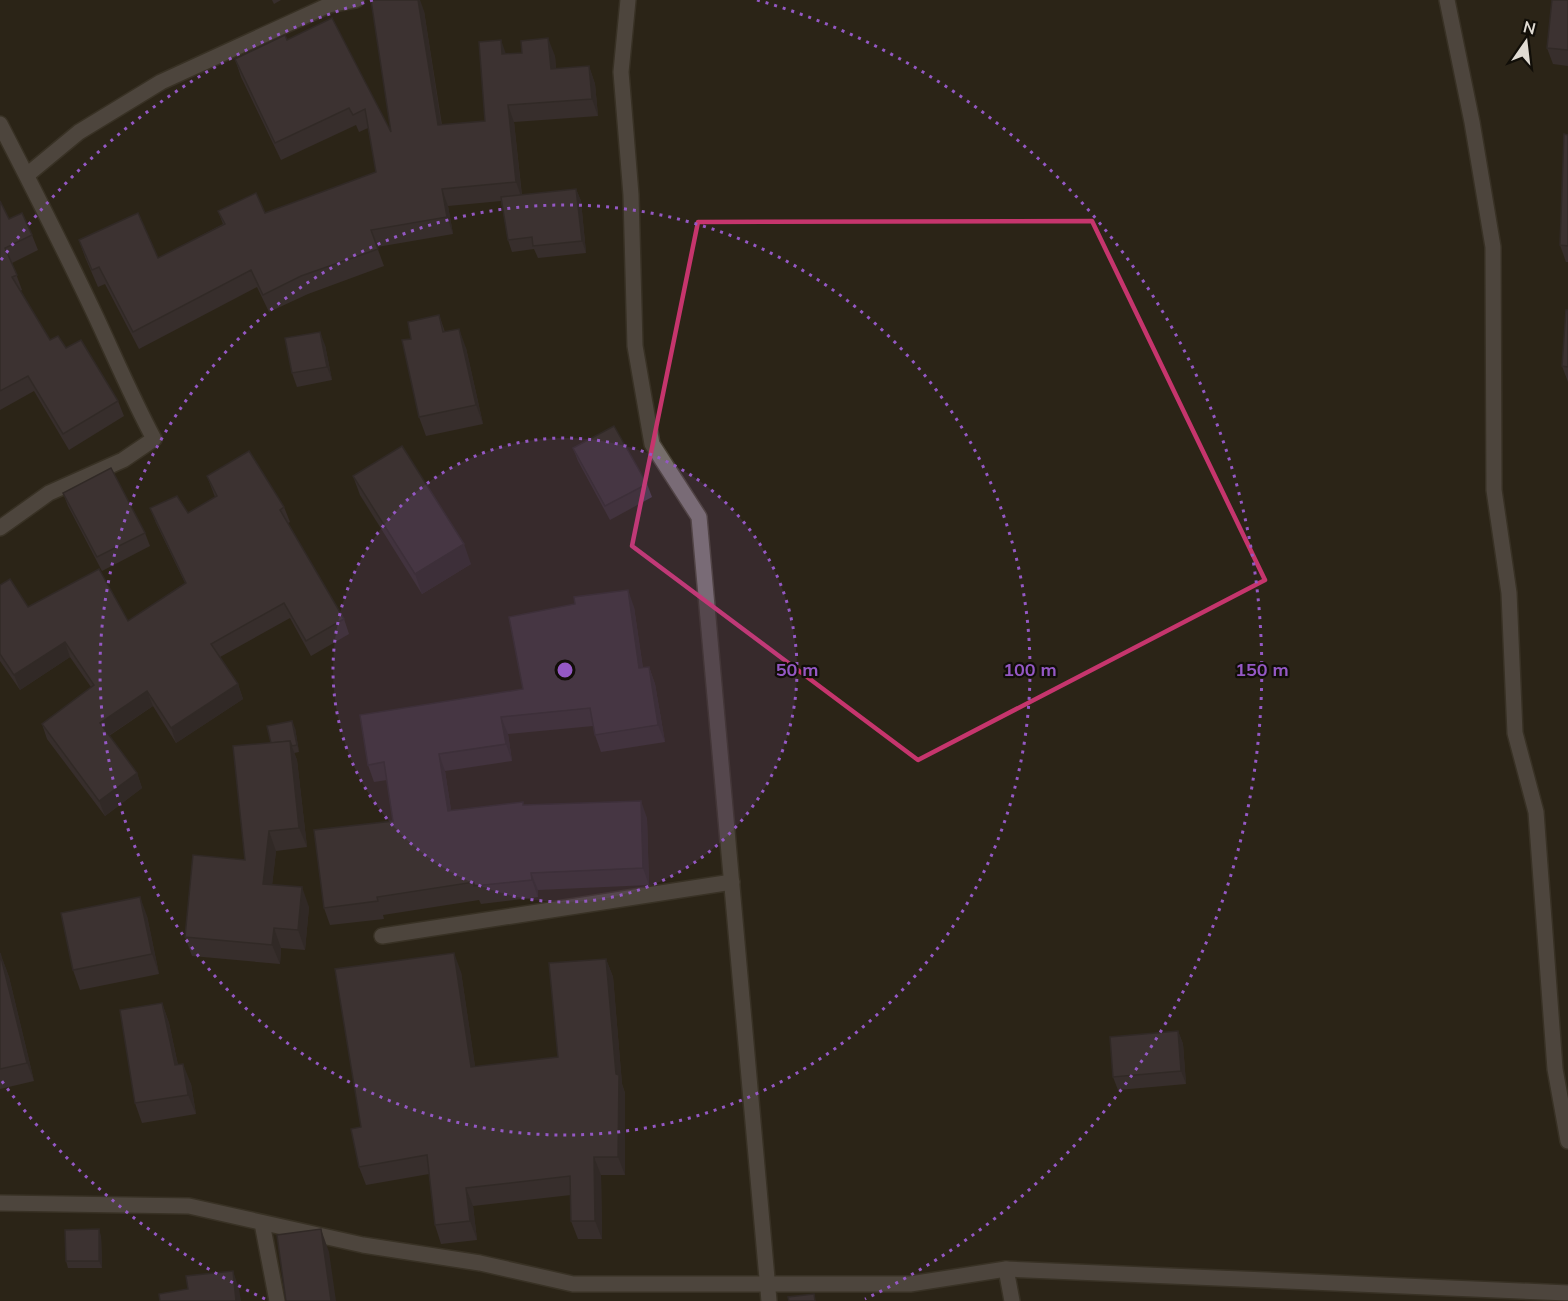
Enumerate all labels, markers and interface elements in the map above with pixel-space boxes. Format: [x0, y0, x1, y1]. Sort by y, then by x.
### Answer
north arrow [1496, 12, 1556, 72]
text: N [1521, 16, 1538, 39]
text: 50 m [776, 658, 818, 681]
text: 100 m [1003, 658, 1057, 681]
text: 150 m [1235, 658, 1289, 681]
centre of rings [555, 660, 575, 680]

